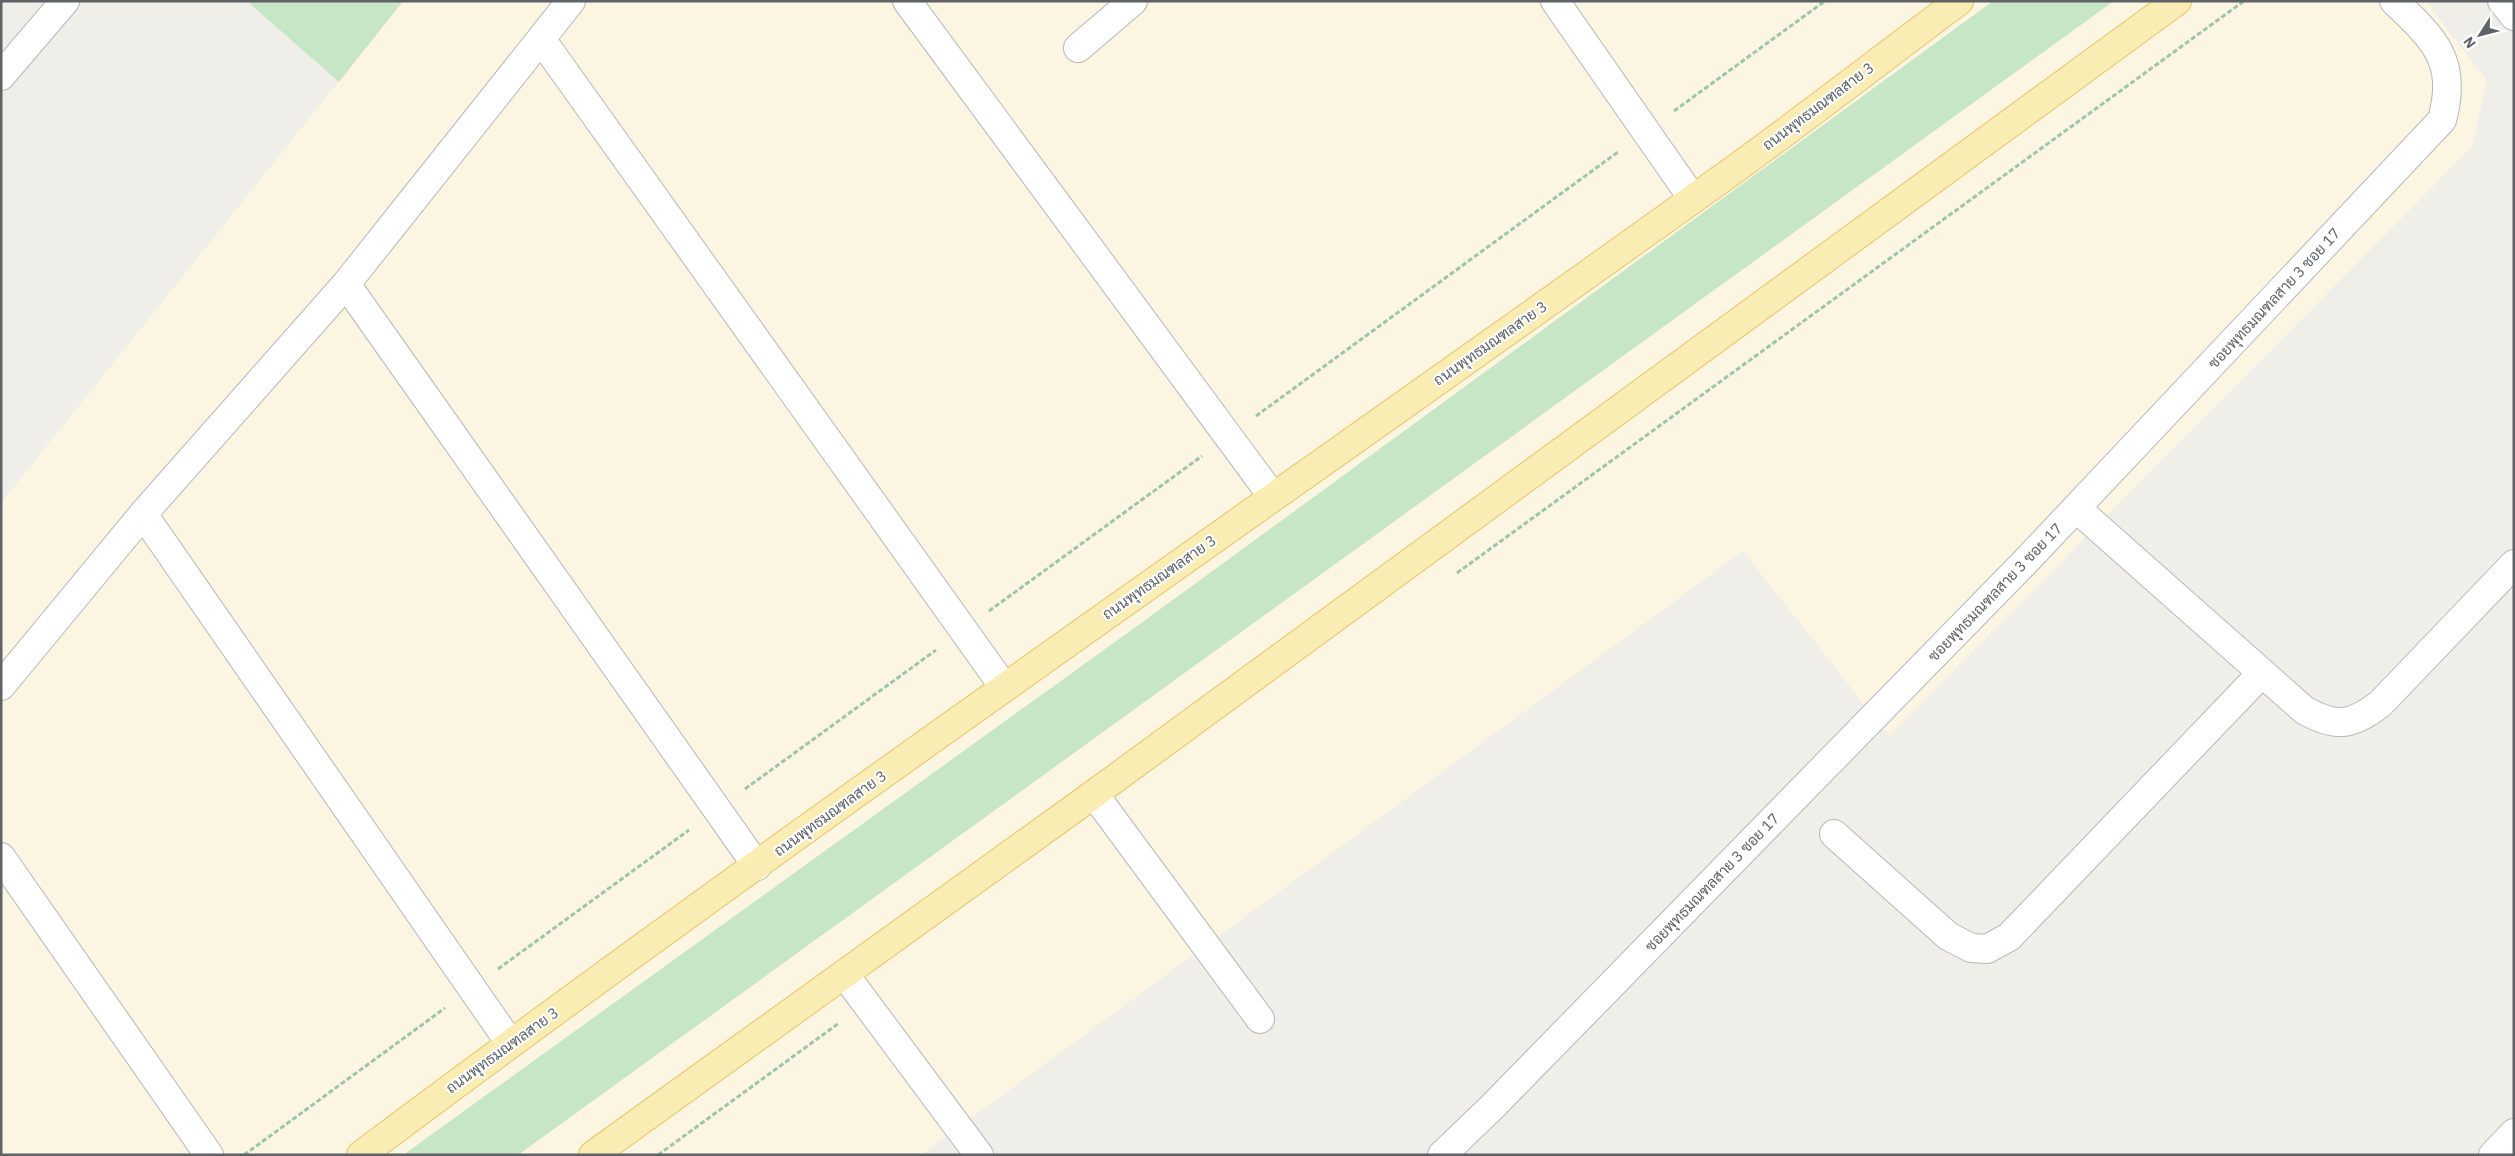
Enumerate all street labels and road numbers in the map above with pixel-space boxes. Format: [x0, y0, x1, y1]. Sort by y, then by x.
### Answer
street label: ถนนพุทธมณฑลสาย 3 [1758, 58, 1879, 156]
street label: ซอยพุทธมณฑลสาย 3 ซอย 17 [2204, 224, 2346, 374]
street label: ถนนพุทธมณฑลสาย 3 [1429, 297, 1552, 391]
street label: ซอยพุทธมณฑลสาย 3 ซอย 17 [1924, 519, 2068, 667]
street label: ถนนพุทธมณฑลสาย 3 [1098, 531, 1221, 625]
street label: ถนนพุทธมณฑลสาย 3 [770, 766, 891, 862]
street label: ซอยพุทธมณฑลสาย 3 ซอย 17 [1641, 809, 1785, 957]
street label: ถนนพุทธมณฑลสาย 3 [442, 1003, 563, 1099]

